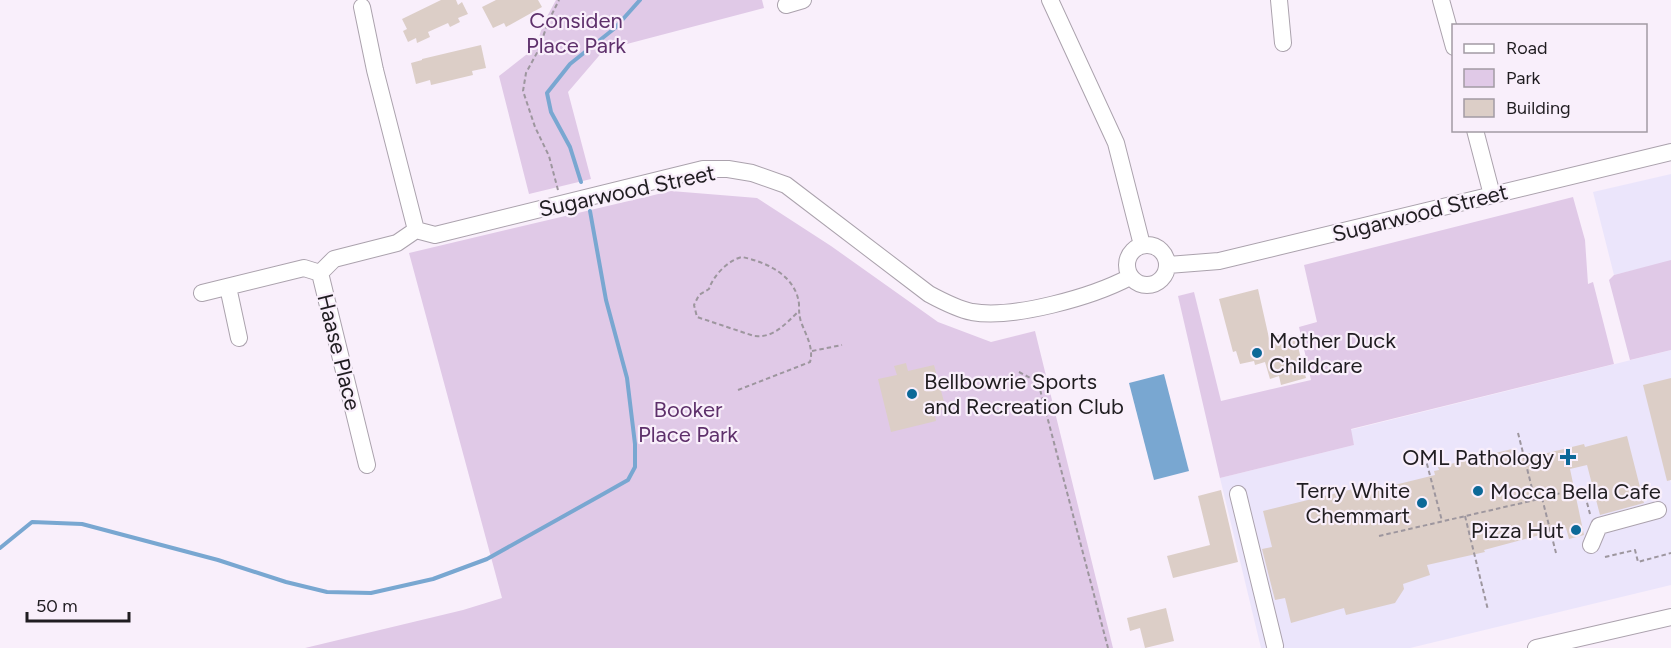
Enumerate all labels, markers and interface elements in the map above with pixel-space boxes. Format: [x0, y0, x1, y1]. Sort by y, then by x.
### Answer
park label: Considen Place Park [526, 7, 626, 59]
legend [1452, 24, 1647, 132]
text: Road [1506, 37, 1547, 59]
text: Park [1506, 67, 1541, 89]
text: Building [1506, 97, 1571, 119]
street label: Sugarwood Street [536, 159, 718, 223]
street label: Sugarwood Street [1330, 178, 1510, 248]
street label: Haase Place [311, 291, 367, 413]
place label: Mother Duck Childcare [1269, 327, 1396, 379]
marker: Mother Duck Childcare [1250, 346, 1264, 360]
place label: Bellbowrie Sports and Recreation Club [924, 368, 1124, 420]
marker: Bellbowrie Sports and Recreation Club [905, 387, 919, 401]
park label: Booker Place Park [638, 396, 738, 448]
place label: OML Pathology [1402, 444, 1554, 471]
marker: OML Pathology [1559, 448, 1577, 466]
place label: Terry White Chemmart [1297, 477, 1410, 529]
place label: Mocca Bella Cafe [1490, 478, 1661, 505]
marker: Mocca Bella Cafe [1471, 484, 1485, 498]
marker: Terry White Chemmart [1415, 496, 1429, 510]
place label: Pizza Hut [1471, 517, 1564, 544]
marker: Pizza Hut [1569, 523, 1583, 537]
scale bar [27, 585, 129, 623]
text: 50 m [36, 595, 78, 617]

